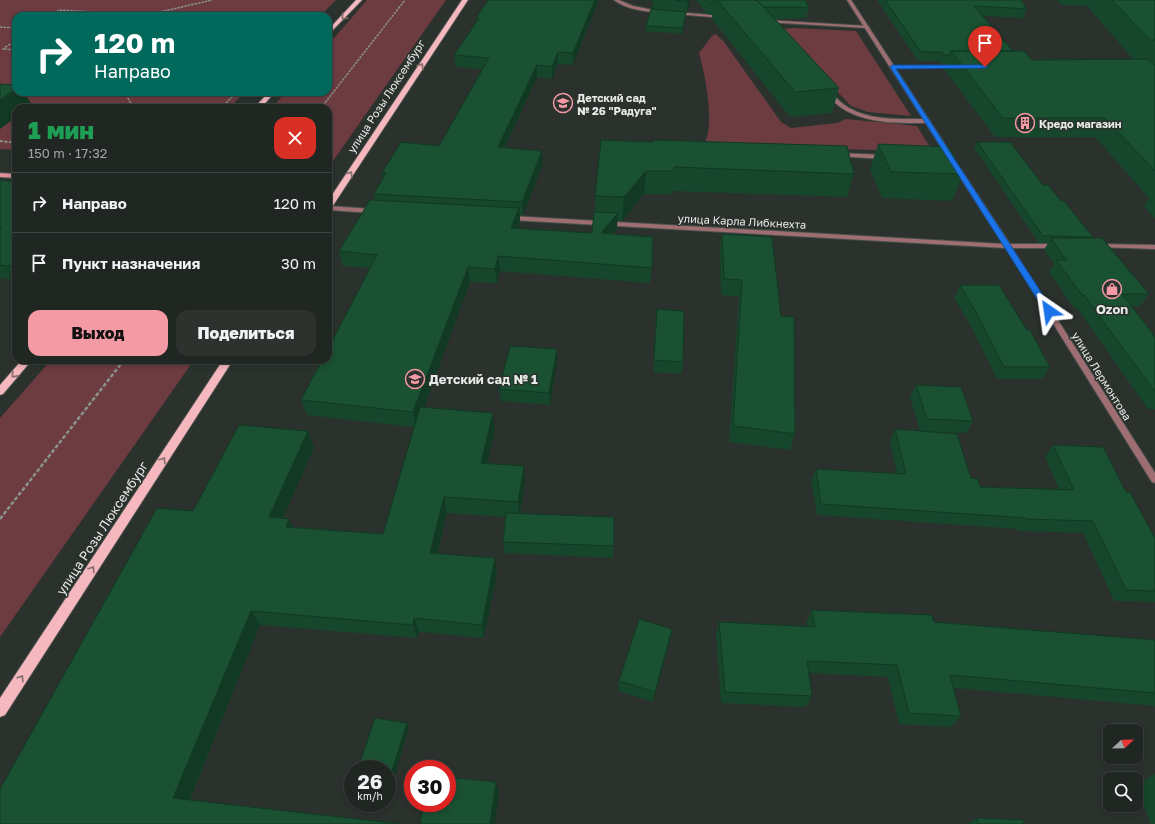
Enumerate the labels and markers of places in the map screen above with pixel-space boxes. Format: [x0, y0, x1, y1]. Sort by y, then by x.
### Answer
pin [968, 26, 1002, 67]
place label: Детский сад № 26 "Радуга" [577, 91, 656, 117]
school or university icon: Детский сад № 26 "Радуга" [552, 92, 574, 114]
building icon: Кредо магазин [1014, 112, 1036, 134]
place label: Кредо магазин [1039, 117, 1122, 130]
shop icon: Ozon [1101, 278, 1123, 300]
place label: Ozon [1096, 301, 1128, 317]
school or university icon: Детский сад № 1 [404, 368, 426, 390]
place label: Детский сад № 1 [429, 371, 538, 387]

